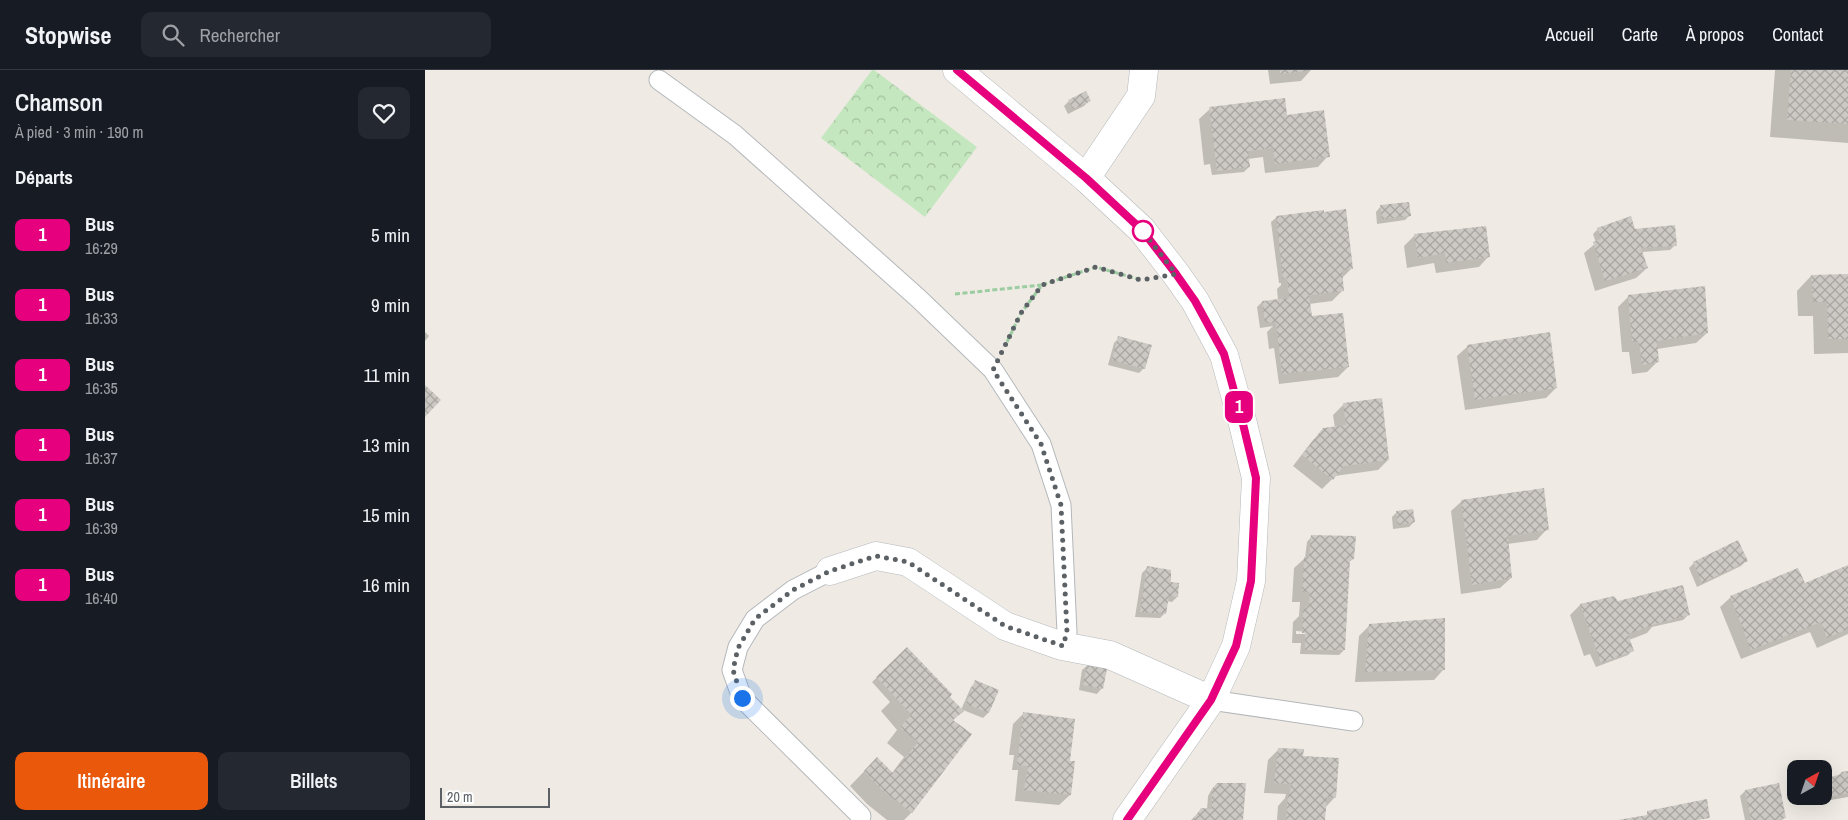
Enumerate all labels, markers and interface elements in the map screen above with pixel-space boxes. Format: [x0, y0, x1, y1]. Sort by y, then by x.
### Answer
search box [141, 12, 491, 57]
text: Stopwise [25, 19, 111, 51]
icon: search [159, 21, 187, 49]
text: Rechercher [199, 22, 280, 48]
text: Accueil [1545, 22, 1594, 47]
text: Carte [1622, 22, 1658, 47]
text: À propos [1686, 22, 1744, 47]
text: Contact [1772, 22, 1823, 47]
text: Chamson [15, 86, 103, 118]
button: heart [358, 87, 410, 139]
text: À pied · 3 min · 190 m [15, 121, 143, 143]
text: Départs [15, 164, 73, 190]
text: Bus [85, 211, 114, 237]
unlabelled marker [1132, 220, 1154, 242]
text: 1 [38, 222, 47, 247]
text: 5 min [371, 222, 410, 248]
text: 16:29 [85, 237, 118, 259]
text: Bus [85, 281, 114, 307]
text: 1 [38, 292, 47, 317]
text: 9 min [371, 292, 410, 318]
text: 16:33 [85, 307, 118, 329]
text: Bus [85, 351, 114, 377]
text: 1 [38, 362, 47, 387]
text: 11 min [364, 362, 410, 388]
text: 16:35 [85, 377, 118, 399]
line badge: 1 [1223, 391, 1255, 423]
text: 1 [1235, 394, 1243, 419]
text: Bus [85, 421, 114, 447]
text: 1 [38, 432, 47, 457]
text: 13 min [362, 432, 410, 458]
text: 16:37 [85, 447, 118, 469]
text: Bus [85, 491, 114, 517]
text: 1 [38, 502, 47, 527]
text: 15 min [362, 502, 410, 528]
text: 16:39 [85, 517, 118, 539]
text: Bus [85, 561, 114, 587]
text: 1 [38, 572, 47, 597]
text: 16 min [362, 572, 410, 598]
text: 16:40 [85, 587, 118, 609]
your location [730, 686, 755, 711]
button: Itinéraire [15, 752, 208, 810]
button: Billets [218, 752, 410, 810]
north arrow [1787, 760, 1833, 805]
map controls [1787, 760, 1832, 805]
scale bar [440, 785, 550, 808]
text: 20 m [447, 788, 473, 806]

